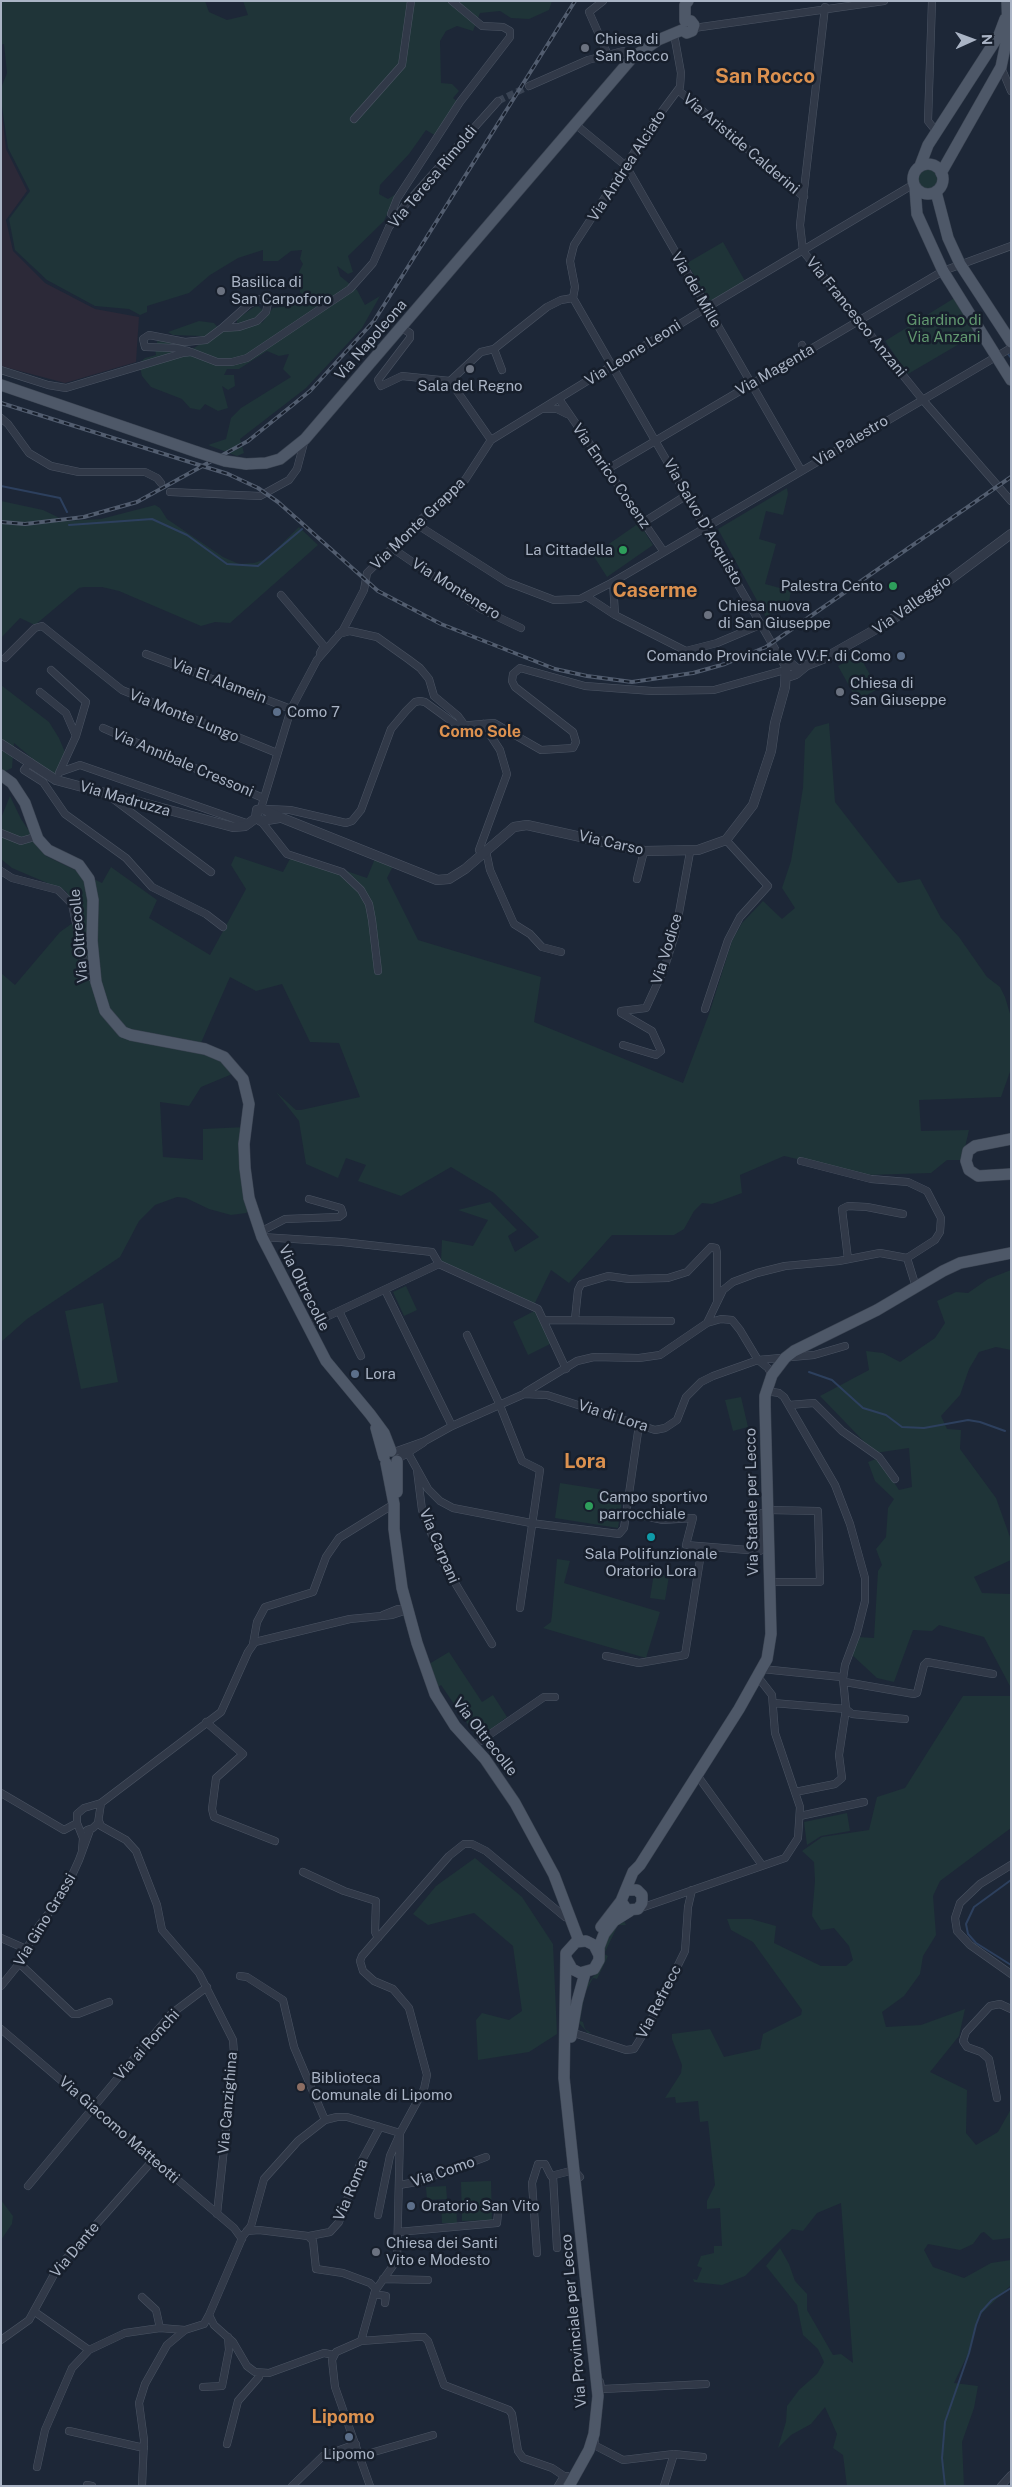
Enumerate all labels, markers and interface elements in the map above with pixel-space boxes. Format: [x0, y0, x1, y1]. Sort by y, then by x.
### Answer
north arrow [947, 15, 997, 65]
place label: Chiesa di San Rocco [595, 30, 669, 65]
text: N [979, 34, 995, 45]
marker: Chiesa di San Rocco [579, 42, 591, 54]
district label: San Rocco [715, 65, 815, 89]
street label: Via Aristide Calderini [679, 90, 803, 198]
street label: Via Andrea Alciato [584, 107, 670, 225]
street label: Via Teresa Rimoldi [385, 122, 481, 232]
street label: Via dei Mille [667, 249, 725, 331]
street label: Via Francesco Anzani [802, 254, 910, 380]
place label: Basilica di San Carpoforo [231, 273, 332, 308]
marker: Basilica di San Carpoforo [215, 285, 227, 297]
street label: Via Napoleona [331, 296, 411, 384]
park label: Giardino di Via Anzani [906, 311, 982, 346]
street label: Via Leone Leoni [582, 316, 684, 390]
street label: Via Magenta [733, 340, 817, 400]
marker: Sala del Regno [464, 363, 476, 375]
place label: Sala del Regno [417, 377, 523, 395]
street label: Via Palestro [811, 412, 891, 470]
street label: Via Enrico Cosenz [568, 420, 654, 532]
street label: Via Salvo D'Acquisto [659, 455, 747, 589]
street label: Via Monte Grappa [367, 474, 469, 574]
place label: La Cittadella [525, 541, 613, 559]
marker: La Cittadella [617, 544, 629, 556]
street label: Via Montenero [408, 555, 504, 623]
street label: Via Valleggio [870, 572, 954, 638]
place label: Palestra Cento [781, 577, 883, 595]
district label: Caserme [612, 579, 698, 603]
marker: Palestra Cento [887, 580, 899, 592]
place label: Chiesa nuova di San Giuseppe [718, 597, 831, 632]
marker: Chiesa nuova di San Giuseppe [702, 609, 714, 621]
place label: Comando Provinciale VV.F. di Como [646, 647, 891, 665]
marker: Comando Provinciale VV.F. di Como [895, 650, 907, 662]
street label: Via El Alamein [169, 655, 269, 707]
place label: Chiesa di San Giuseppe [850, 674, 946, 709]
street label: Via Monte Lungo [126, 686, 242, 746]
marker: Chiesa di San Giuseppe [834, 686, 846, 698]
place label: Como 7 [287, 703, 340, 721]
marker: Como 7 [271, 706, 283, 718]
district label: Como Sole [439, 722, 521, 742]
street label: Via Annibale Cressoni [110, 725, 256, 801]
street label: Via Madruzza [77, 777, 173, 821]
street label: Via Carso [577, 827, 645, 859]
street label: Via Oltrecolle [66, 888, 92, 984]
street label: Via Vodice [648, 911, 686, 987]
street label: Via Oltrecolle [275, 1242, 333, 1334]
place label: Lora [365, 1365, 396, 1383]
marker: Lora [349, 1368, 361, 1380]
street label: Via di Lora [576, 1396, 650, 1436]
street label: Via Statale per Lecco [742, 1428, 762, 1576]
district label: Lora [564, 1450, 606, 1474]
place label: Campo sportivo parrocchiale [599, 1488, 708, 1523]
marker: Campo sportivo parrocchiale [583, 1500, 595, 1512]
street label: Via Carpani [415, 1506, 463, 1586]
marker: Sala Polifunzionale Oratorio Lora [645, 1531, 657, 1543]
place label: Sala Polifunzionale Oratorio Lora [584, 1545, 718, 1580]
street label: Via Oltrecolle [449, 1694, 521, 1780]
street label: Via Gino Grassi [10, 1870, 80, 1970]
street label: Via Refrecc [633, 1962, 685, 2042]
street label: Via ai Ronchi [111, 2006, 183, 2084]
street label: Via Canzighina [215, 2051, 241, 2155]
place label: Biblioteca Comunale di Lipomo [311, 2069, 453, 2104]
street label: Via Giacomo Matteotti [55, 2073, 183, 2187]
marker: Biblioteca Comunale di Lipomo [295, 2081, 307, 2093]
street label: Via Como [409, 2153, 477, 2191]
street label: Via Roma [330, 2156, 372, 2224]
place label: Oratorio San Vito [421, 2197, 540, 2215]
marker: Oratorio San Vito [405, 2200, 417, 2212]
street label: Via Dante [47, 2219, 103, 2281]
street label: Via Provinciale per Lecco [557, 2233, 591, 2409]
place label: Chiesa dei Santi Vito e Modesto [386, 2234, 498, 2269]
marker: Chiesa dei Santi Vito e Modesto [370, 2246, 382, 2258]
district label: Lipomo [311, 2406, 375, 2428]
marker: Lipomo [343, 2431, 355, 2443]
place label: Lipomo [323, 2445, 375, 2463]

